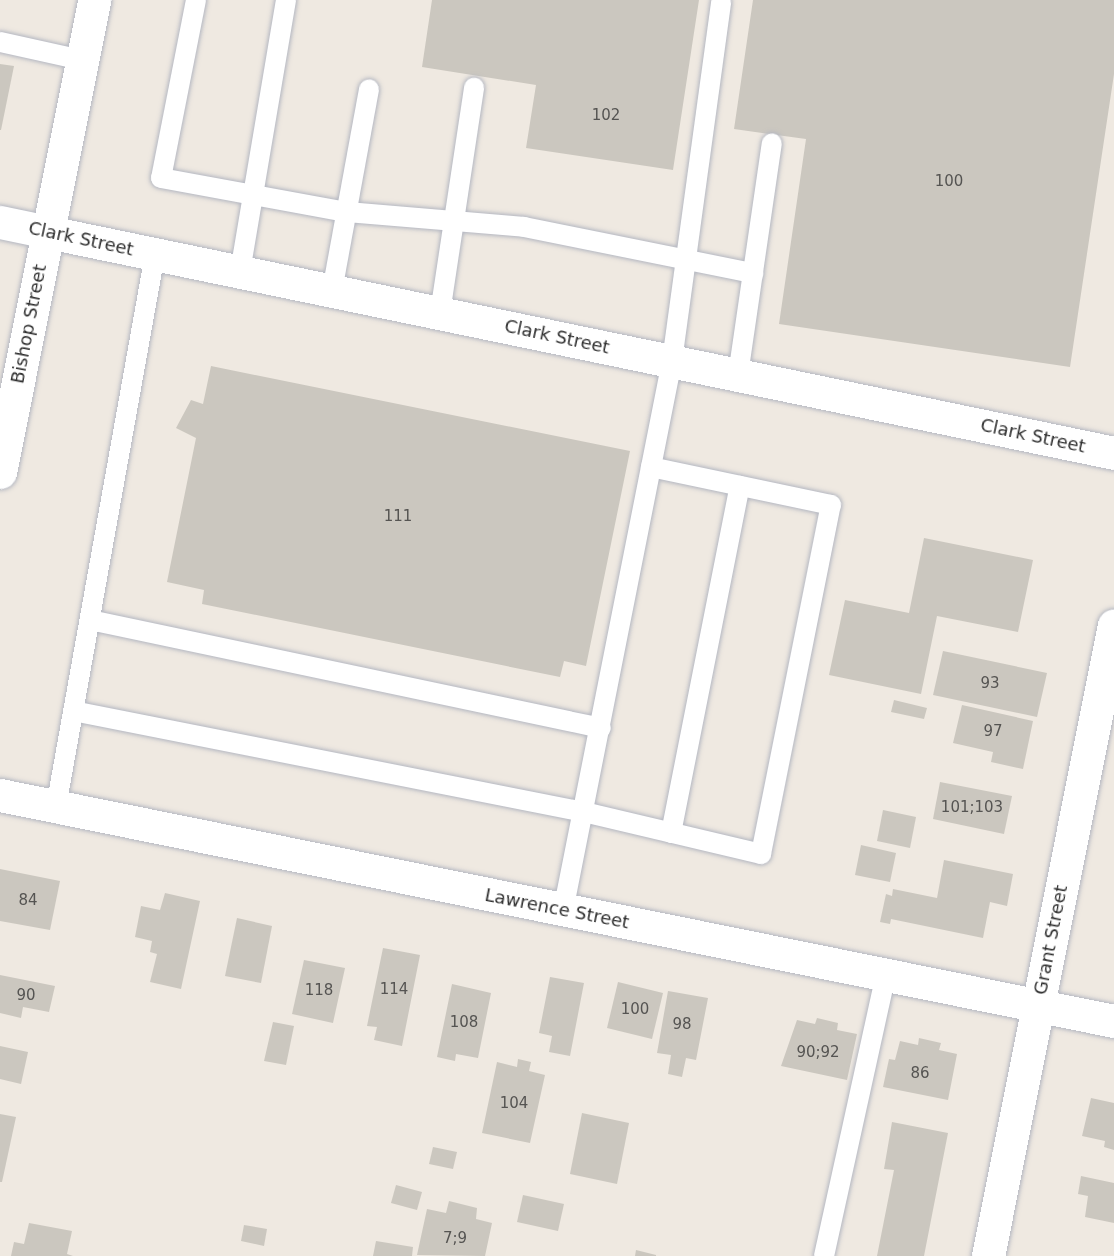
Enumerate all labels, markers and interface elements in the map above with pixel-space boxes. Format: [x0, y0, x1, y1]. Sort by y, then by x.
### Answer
house number: 102 [592, 107, 620, 125]
house number: 100 [935, 173, 963, 191]
street label: Clark Street [27, 217, 135, 261]
street label: Bishop Street [7, 263, 51, 385]
street label: Clark Street [503, 315, 611, 359]
street label: Clark Street [979, 414, 1087, 458]
house number: 111 [384, 508, 412, 526]
house number: 93 [980, 675, 1000, 693]
house number: 97 [983, 723, 1003, 741]
house number: 101;103 [941, 799, 1003, 817]
street label: Grant Street [1030, 883, 1072, 997]
street label: Lawrence Street [483, 884, 631, 934]
house number: 84 [18, 892, 38, 910]
house number: 114 [380, 981, 408, 999]
house number: 118 [305, 982, 333, 1000]
house number: 90 [16, 987, 36, 1005]
house number: 100 [621, 1001, 649, 1019]
house number: 108 [450, 1014, 478, 1032]
house number: 98 [672, 1016, 692, 1034]
house number: 90;92 [796, 1044, 840, 1062]
house number: 86 [910, 1065, 930, 1083]
house number: 104 [500, 1095, 528, 1113]
house number: 7;9 [443, 1230, 467, 1248]

